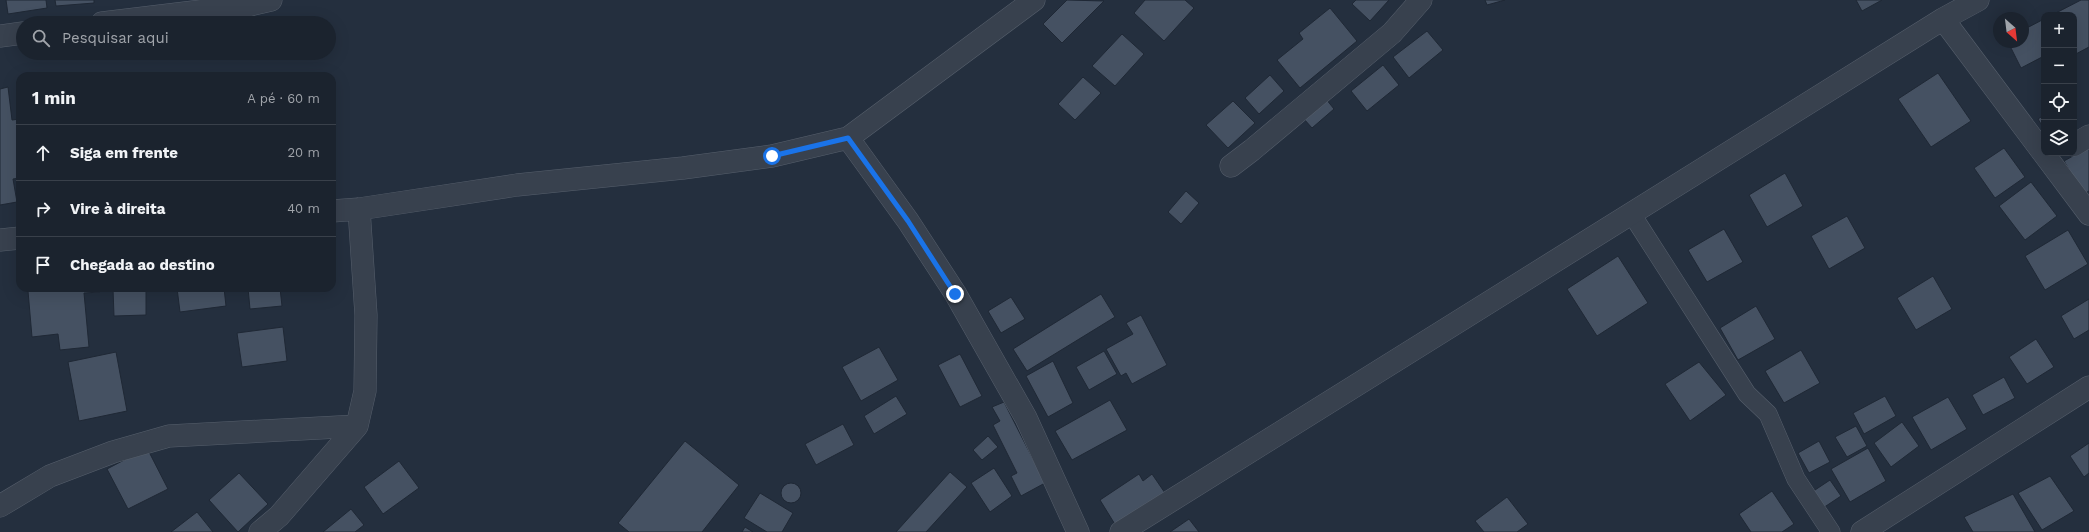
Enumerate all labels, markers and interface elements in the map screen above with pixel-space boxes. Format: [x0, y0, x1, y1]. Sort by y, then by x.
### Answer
north arrow [1993, 12, 2029, 48]
map controls [2041, 12, 2077, 156]
button: + [2041, 12, 2077, 48]
search box [16, 16, 336, 60]
icon: search [30, 27, 52, 49]
text: Pesquisar aqui [62, 29, 169, 47]
button: − [2041, 48, 2077, 84]
button: locate [2041, 84, 2077, 120]
text: 1 min [32, 88, 76, 108]
text: A pé · 60 m [247, 91, 320, 106]
button: layers [2041, 120, 2077, 156]
icon: ahead [32, 142, 54, 164]
text: Siga em frente [70, 144, 178, 162]
text: 20 m [288, 145, 320, 160]
route start [763, 147, 781, 165]
icon: right [32, 198, 54, 220]
text: Vire à direita [70, 200, 165, 218]
text: 40 m [287, 201, 320, 216]
icon: arrive [32, 254, 54, 276]
text: Chegada ao destino [70, 256, 215, 274]
route end [946, 285, 964, 303]

